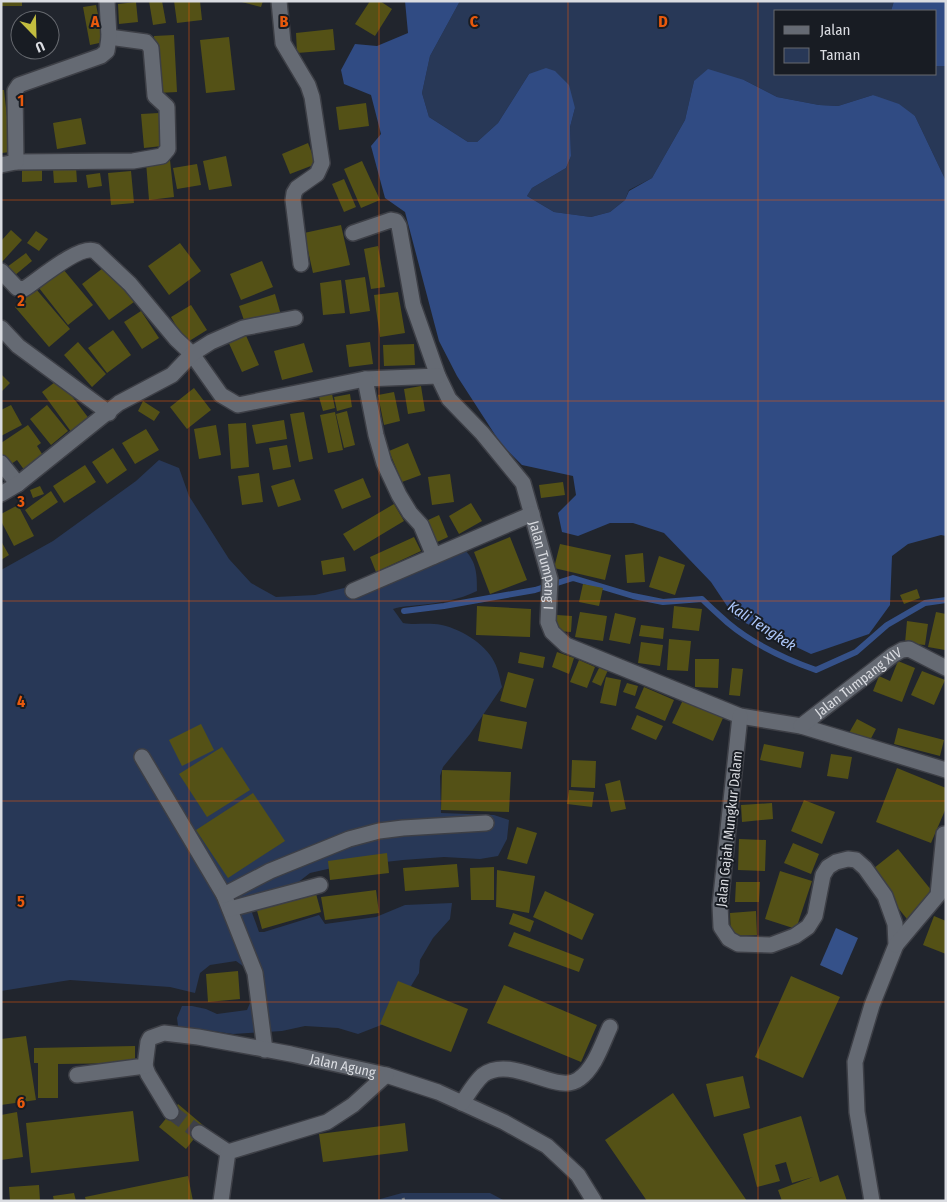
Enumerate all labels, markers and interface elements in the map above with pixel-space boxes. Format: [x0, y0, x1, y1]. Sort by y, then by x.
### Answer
north arrow [10, 10, 60, 60]
legend [774, 10, 937, 75]
text: A [90, 12, 100, 31]
text: B [280, 12, 289, 31]
text: C [470, 12, 479, 31]
text: D [658, 12, 668, 31]
text: Jalan [820, 21, 850, 39]
text: U [33, 37, 47, 56]
text: Taman [820, 46, 860, 64]
text: 1 [18, 91, 24, 110]
text: 2 [16, 291, 25, 310]
text: 3 [16, 492, 25, 511]
street label: Jalan Tumpang I [525, 519, 558, 610]
water label: Kali Tengkek [725, 597, 800, 655]
street label: Jalan Tumpang XIV [812, 644, 905, 721]
text: 4 [17, 692, 25, 711]
street label: Jalan Gajah Mungkur Dalam [713, 750, 746, 908]
text: 5 [17, 892, 25, 911]
street label: Jalan Agung [308, 1050, 378, 1082]
text: 6 [17, 1093, 25, 1112]

